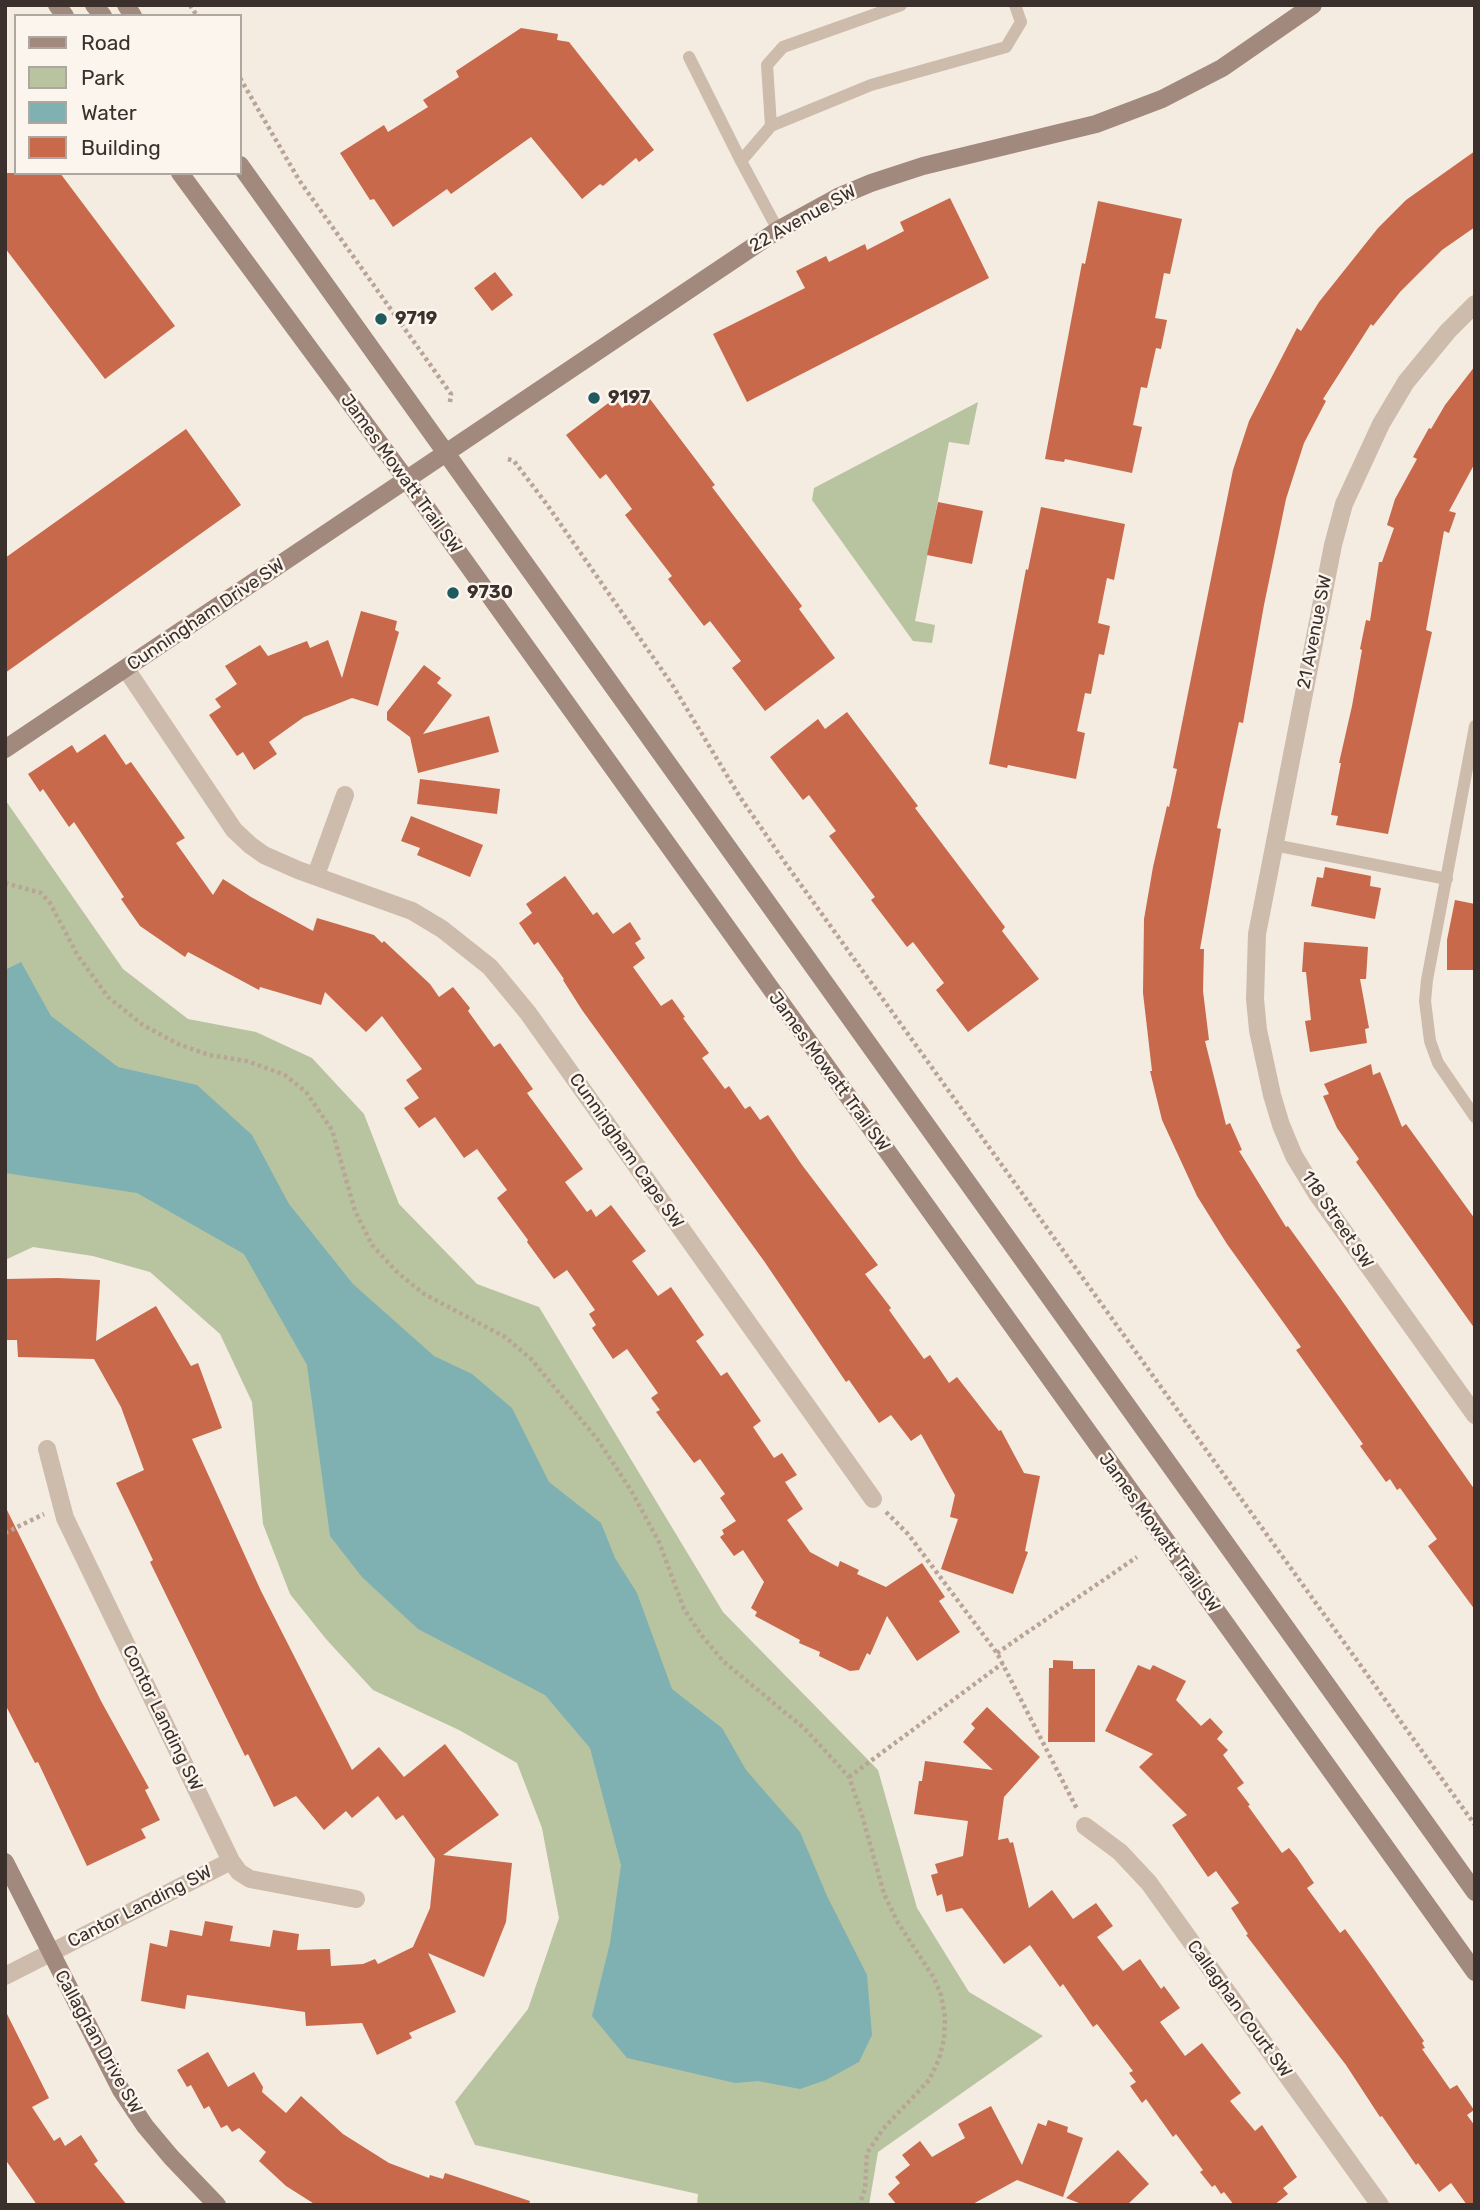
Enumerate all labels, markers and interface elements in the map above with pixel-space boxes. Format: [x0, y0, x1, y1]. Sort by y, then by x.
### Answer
legend [14, 14, 242, 175]
text: Road [81, 30, 131, 55]
text: Park [81, 65, 125, 90]
text: Water [81, 100, 137, 125]
text: Building [81, 135, 161, 160]
street label: 22 Avenue SW [746, 181, 860, 257]
place label: 9719 [395, 308, 437, 330]
marker: 9719 [373, 311, 389, 327]
place label: 9197 [608, 387, 650, 409]
street label: James Mowatt Trail SW [336, 390, 466, 558]
marker: 9197 [586, 390, 602, 406]
street label: Cunningham Drive SW [123, 554, 289, 676]
street label: 21 Avenue SW [1293, 573, 1337, 691]
place label: 9730 [467, 582, 513, 604]
marker: 9730 [445, 585, 461, 601]
street label: James Mowatt Trail SW [764, 988, 894, 1156]
street label: Cunningham Cape SW [564, 1069, 688, 1233]
street label: 118 Street SW [1296, 1167, 1378, 1273]
street label: James Mowatt Trail SW [1094, 1449, 1224, 1617]
street label: Contor Landing SW [117, 1642, 207, 1794]
street label: Cantor Landing SW [64, 1861, 216, 1953]
street label: Callaghan Court SW [1182, 1936, 1296, 2082]
street label: Callaghan Drive SW [50, 1966, 146, 2118]

